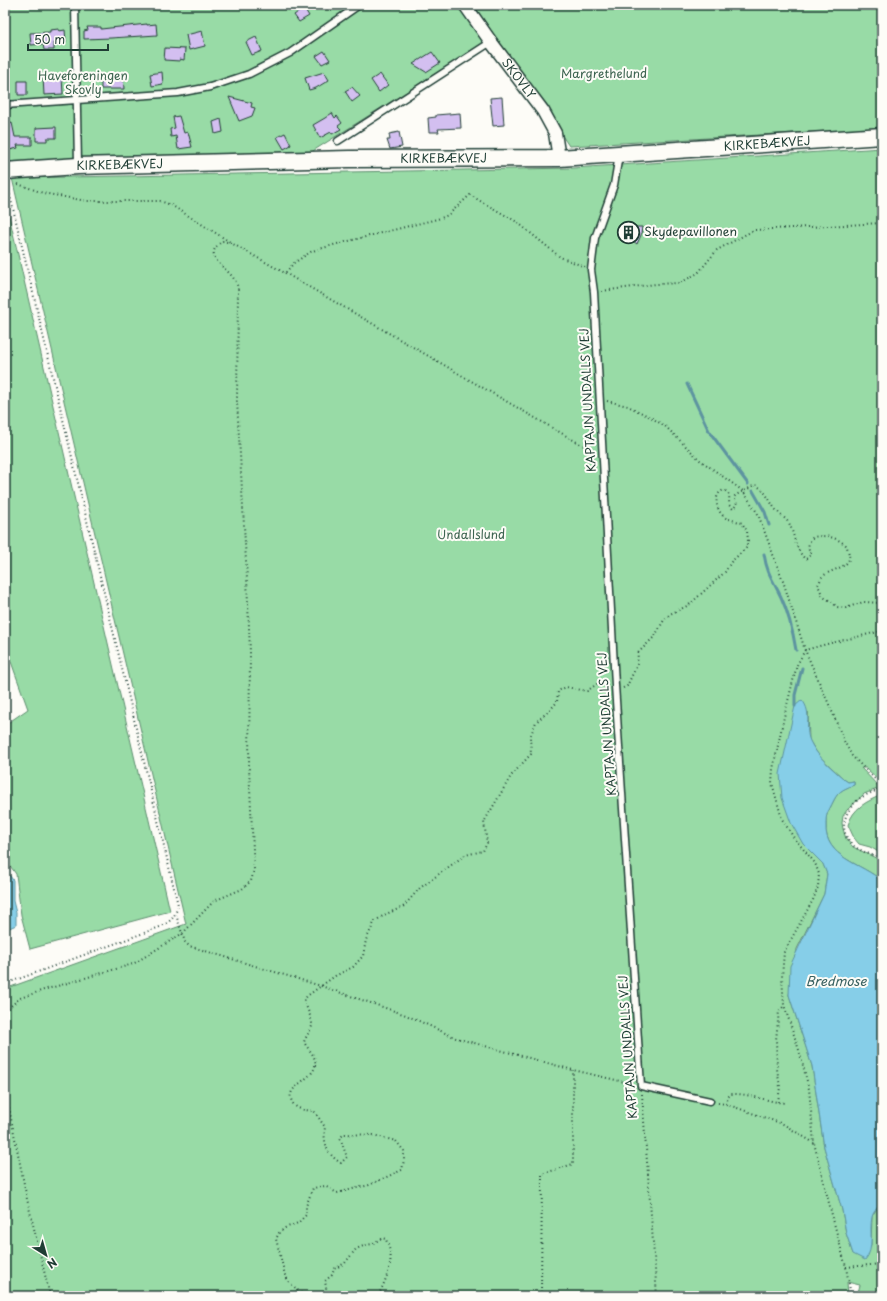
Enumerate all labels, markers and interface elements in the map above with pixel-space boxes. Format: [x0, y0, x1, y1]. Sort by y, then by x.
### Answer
scale bar [28, 26, 108, 52]
text: 50 m [34, 30, 65, 48]
street label: SKOVLY [498, 54, 541, 102]
park label: Margrethelund [561, 64, 647, 82]
park label: Haveforeningen Skovly [38, 66, 128, 98]
street label: KIRKEBÆKVEJ [723, 131, 811, 155]
street label: KIRKEBÆKVEJ [400, 148, 487, 167]
street label: KIRKEBÆKVEJ [76, 154, 164, 174]
building icon: Skydepavillonen [616, 219, 642, 245]
place label: Skydepavillonen [644, 222, 737, 240]
street label: KAPTAJN UNDALLS VEJ [574, 328, 600, 472]
park label: Undallslund [437, 525, 505, 543]
street label: KAPTAJN UNDALLS VEJ [592, 652, 620, 796]
water label: Bredmose [806, 971, 867, 990]
street label: KAPTAJN UNDALLS VEJ [613, 975, 641, 1119]
north arrow [26, 1235, 66, 1275]
text: N [43, 1254, 61, 1273]

